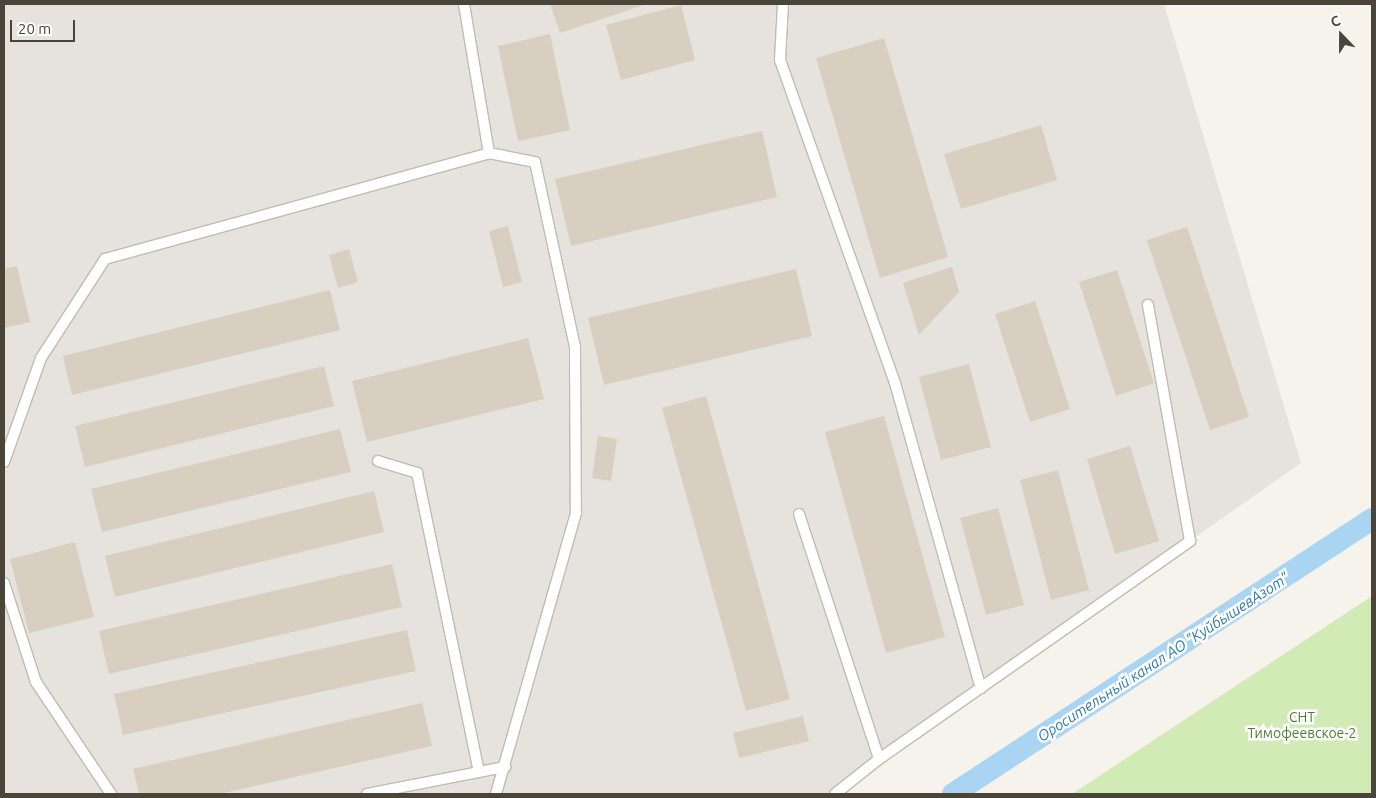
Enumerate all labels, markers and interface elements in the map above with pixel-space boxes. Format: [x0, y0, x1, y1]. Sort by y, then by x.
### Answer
scale bar [12, 10, 78, 42]
north arrow [1316, 10, 1366, 60]
text: С [1328, 12, 1343, 30]
text: 20 m [18, 20, 51, 37]
water label: Оросительный канал АО "КуйбышевАзот" [1034, 569, 1292, 745]
park label: СНТ Тимофеевское-2 [1247, 709, 1357, 742]

